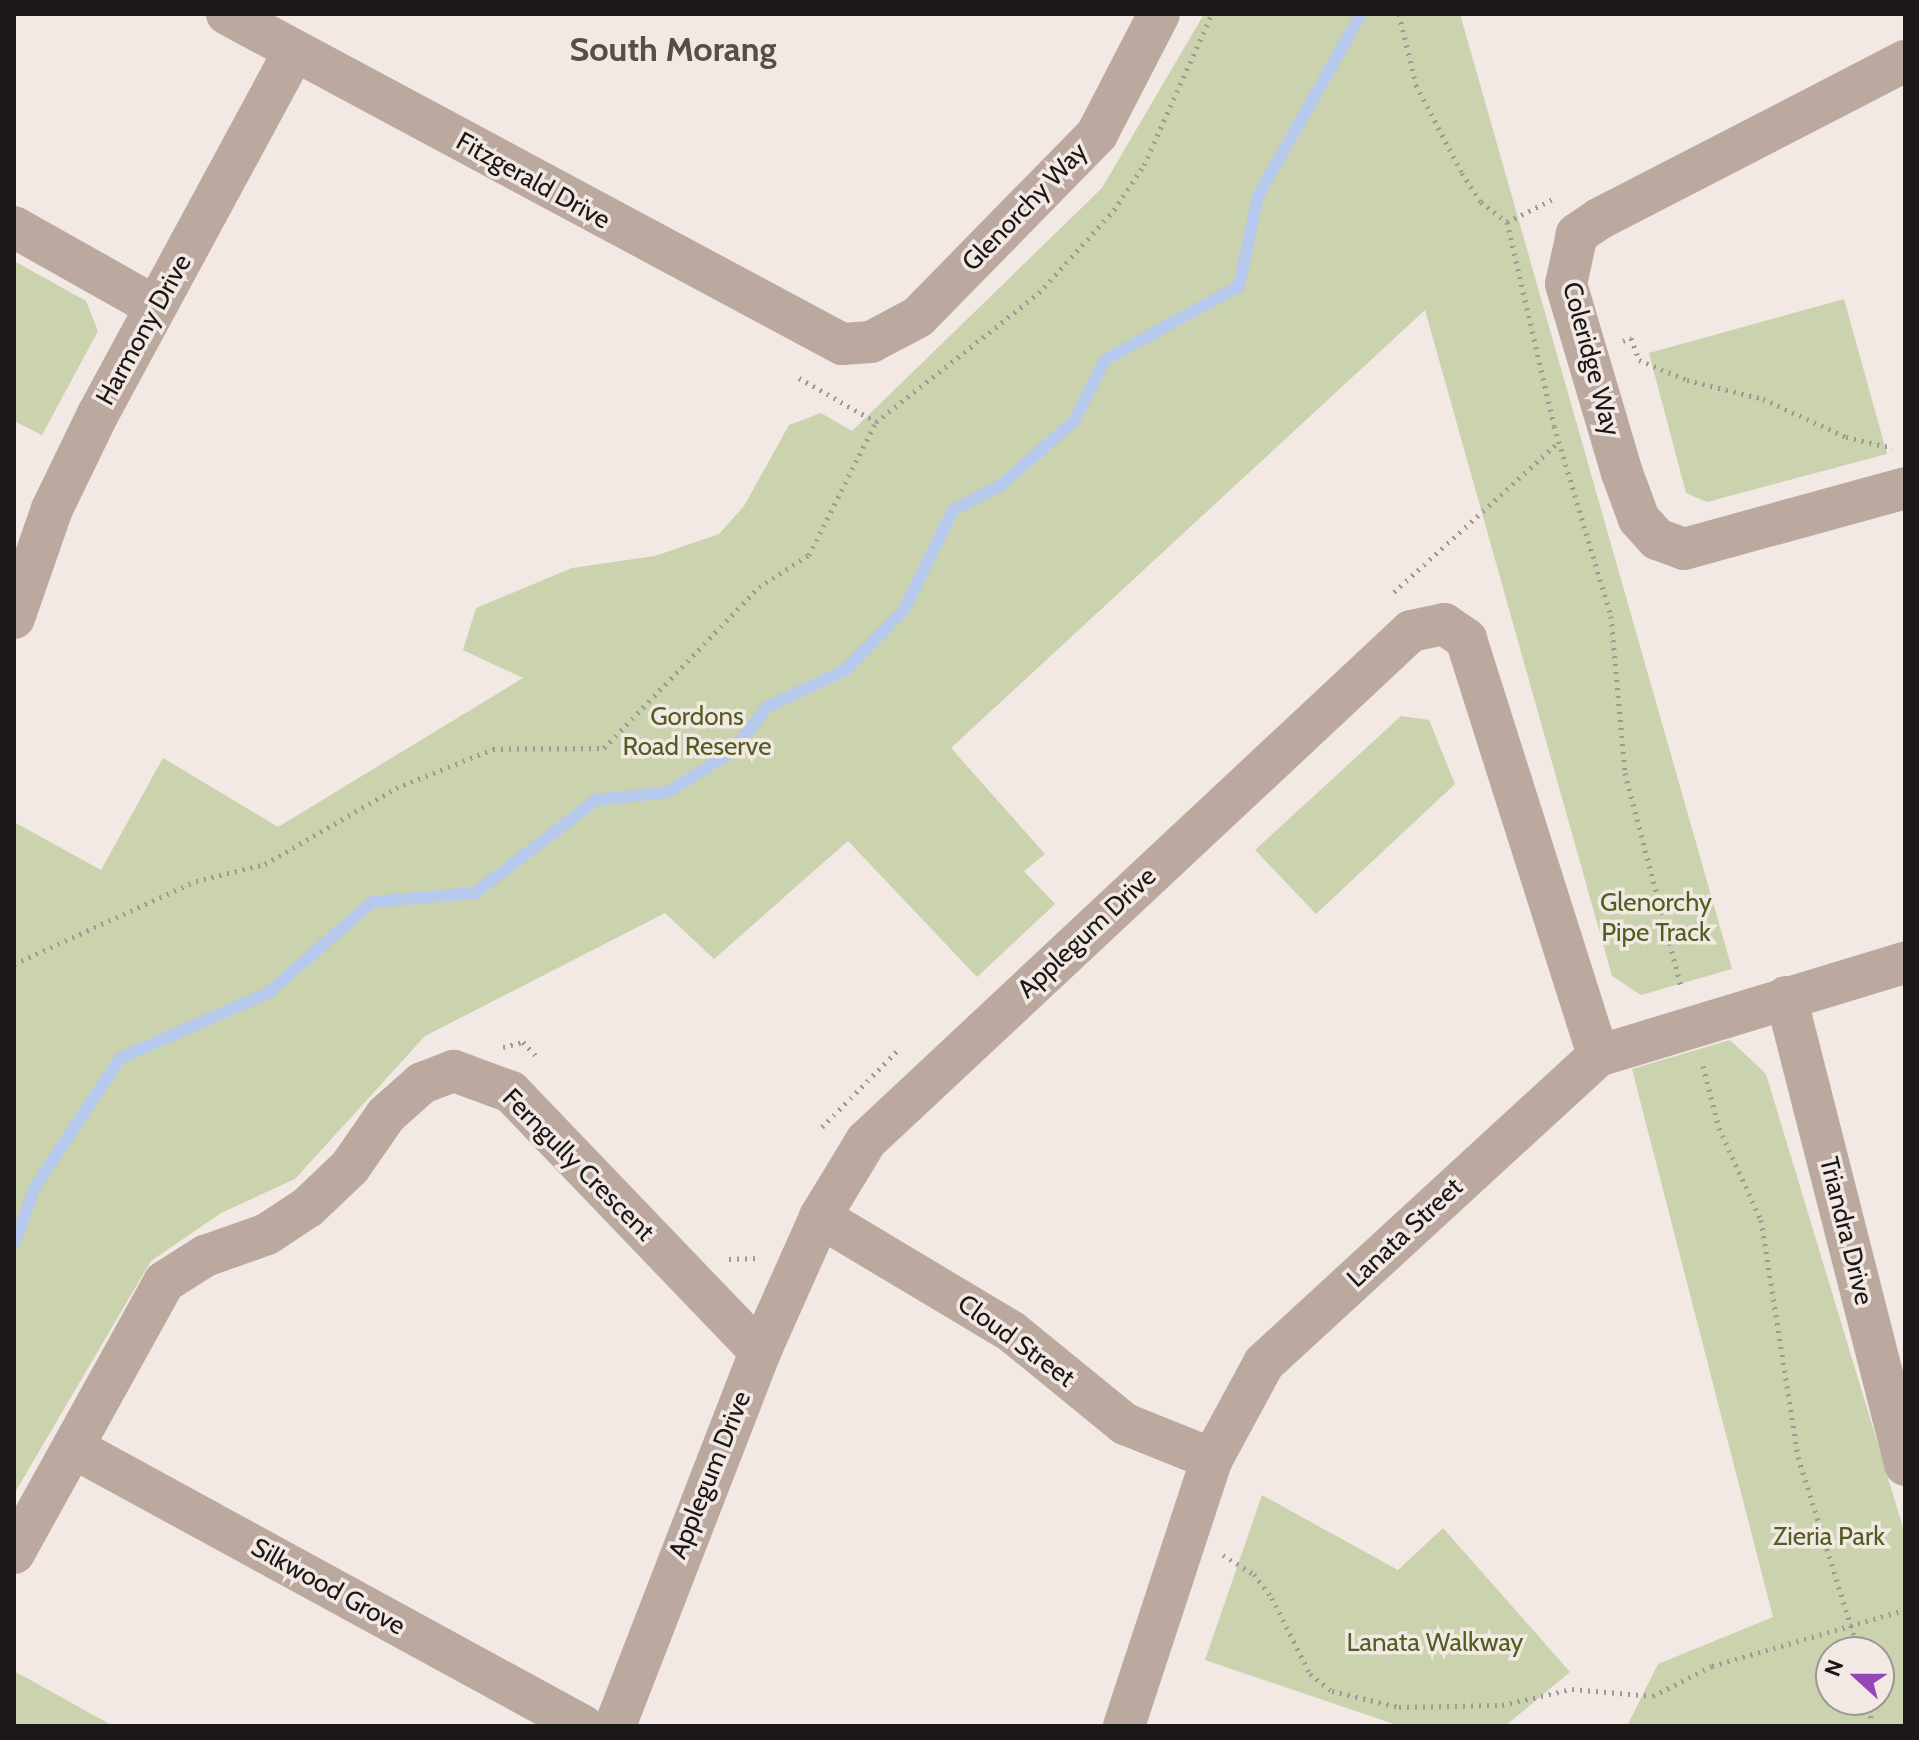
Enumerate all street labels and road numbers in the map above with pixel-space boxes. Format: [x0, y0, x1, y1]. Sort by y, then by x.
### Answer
street label: Fitzgerald Drive [451, 126, 615, 236]
street label: Glenorchy Way [956, 136, 1094, 278]
street label: Harmony Drive [90, 249, 198, 411]
street label: Coleridge Way [1555, 279, 1627, 439]
street label: Applegum Drive [1011, 861, 1163, 1005]
street label: Ferngully Crescent [496, 1083, 660, 1247]
street label: Triandra Drive [1813, 1154, 1879, 1308]
street label: Lanata Street [1341, 1172, 1469, 1294]
street label: Cloud Street [951, 1288, 1081, 1394]
street label: Applegum Drive [662, 1387, 758, 1563]
street label: Silkwood Grove [246, 1532, 410, 1642]

